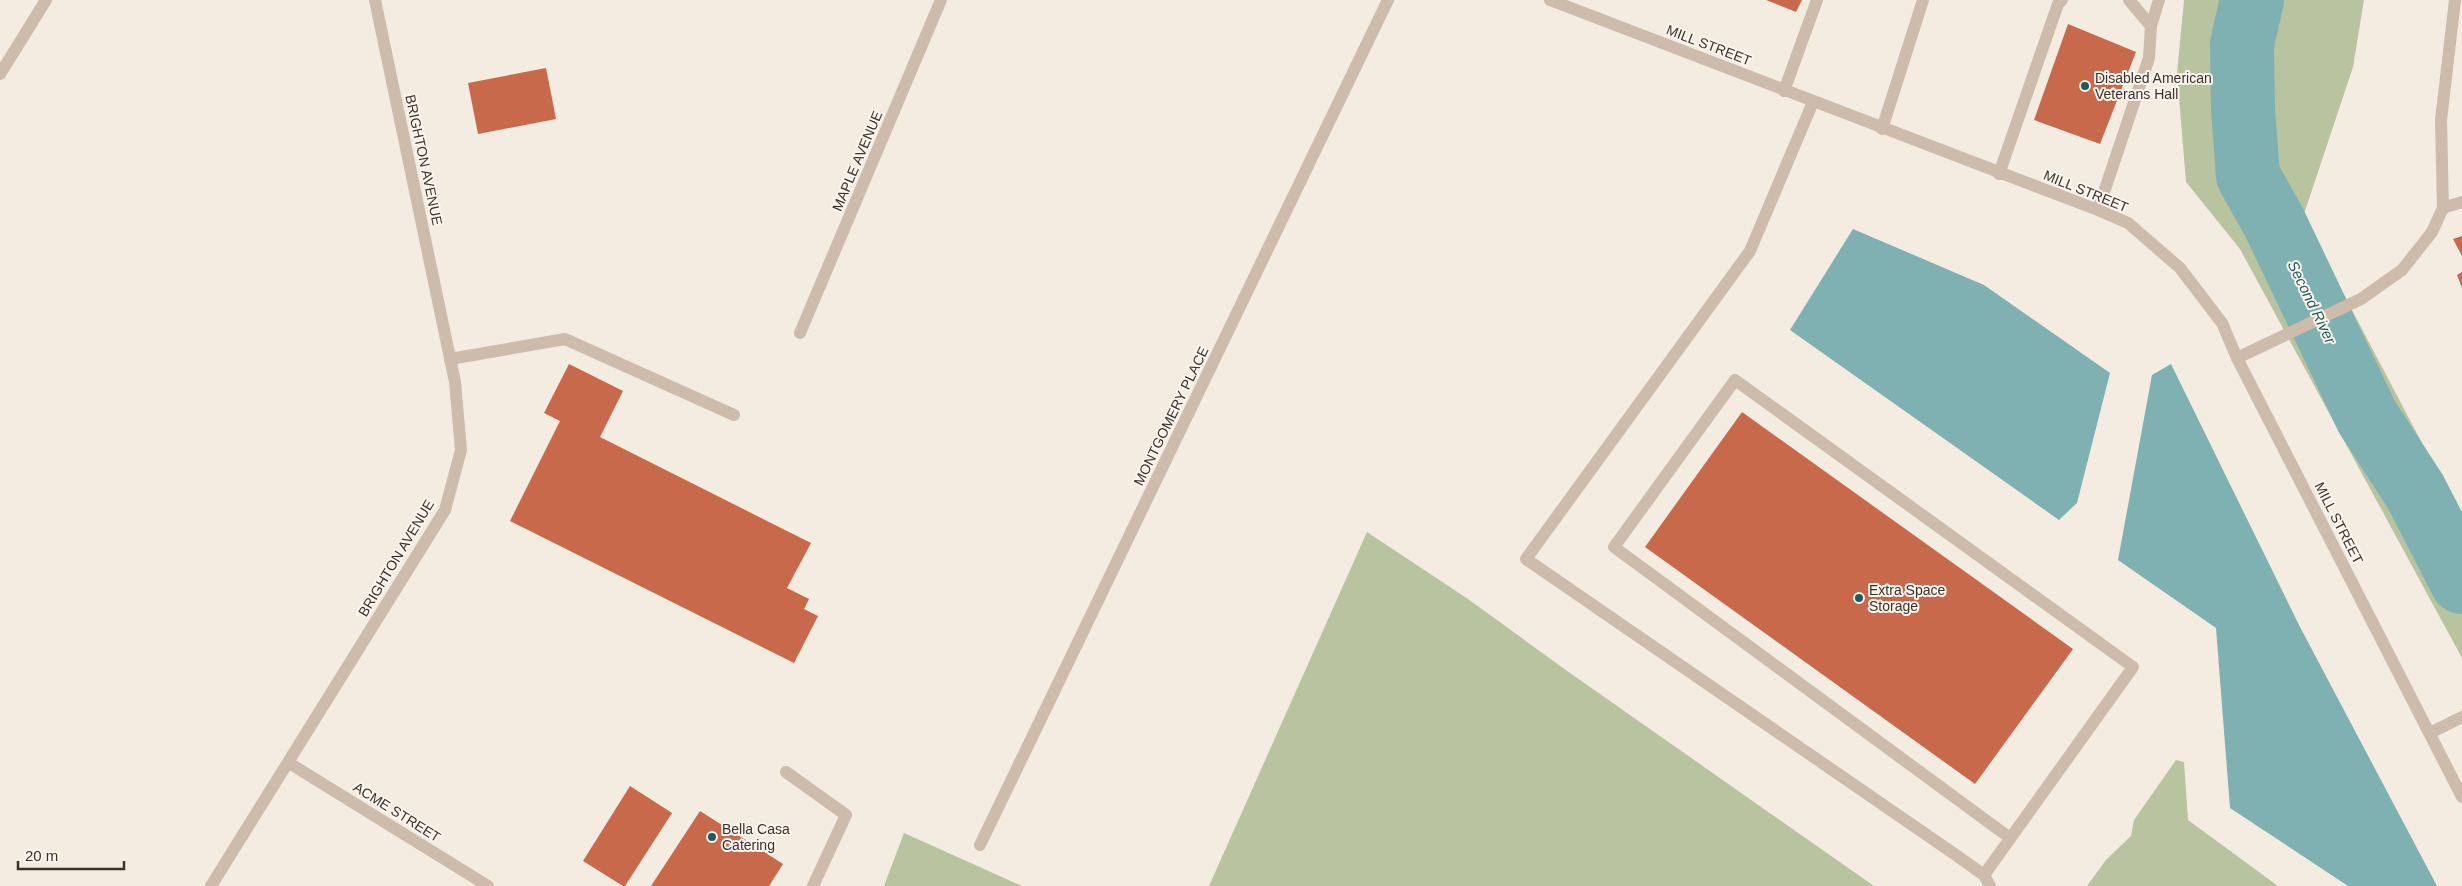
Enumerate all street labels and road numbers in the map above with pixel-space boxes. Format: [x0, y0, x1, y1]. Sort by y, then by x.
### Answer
street label: MILL STREET [1664, 21, 1754, 69]
street label: BRIGHTON AVENUE [402, 93, 446, 227]
street label: MAPLE AVENUE [829, 109, 885, 213]
street label: MILL STREET [2041, 167, 2131, 215]
street label: MONTGOMERY PLACE [1130, 344, 1212, 488]
street label: MILL STREET [2312, 479, 2367, 567]
street label: BRIGHTON AVENUE [355, 497, 437, 619]
street label: ACME STREET [351, 779, 444, 845]

